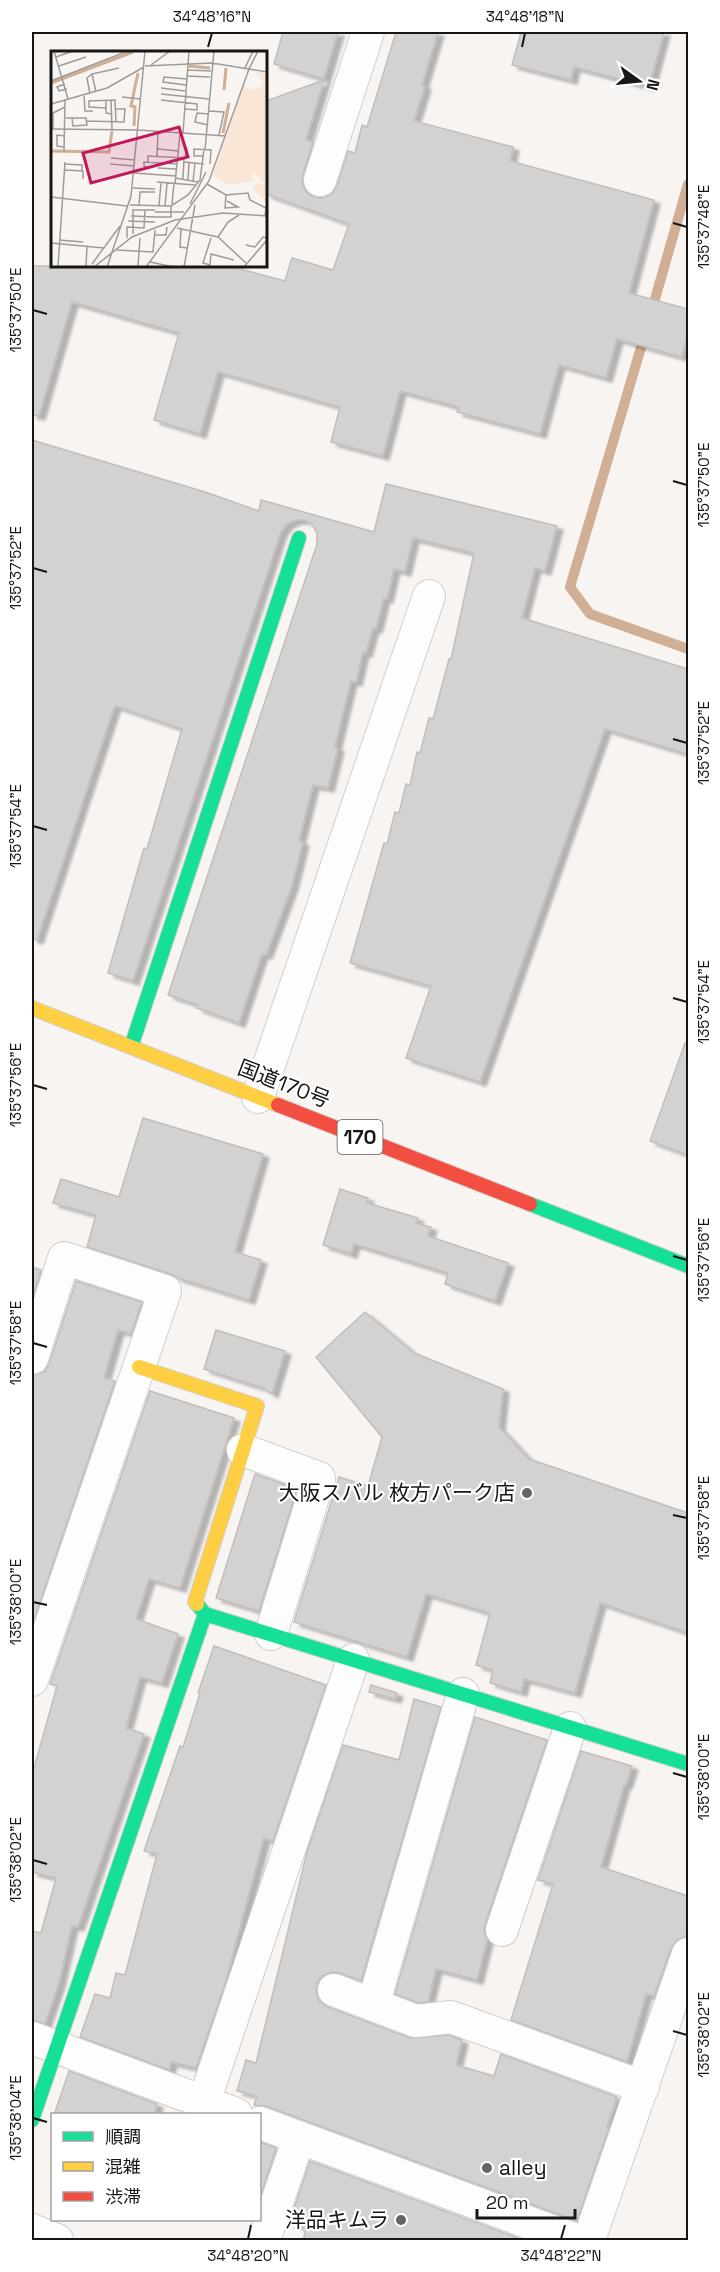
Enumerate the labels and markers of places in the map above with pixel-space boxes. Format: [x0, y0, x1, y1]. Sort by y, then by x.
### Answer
place label: 大阪スバル 枚方パーク店 [279, 1479, 515, 1506]
marker: 大阪スバル 枚方パーク店 [520, 1486, 534, 1500]
place label: alley [499, 2154, 547, 2181]
marker: alley [480, 2161, 494, 2175]
place label: 洋品キムラ [285, 2206, 389, 2233]
marker: 洋品キムラ [394, 2213, 408, 2227]

